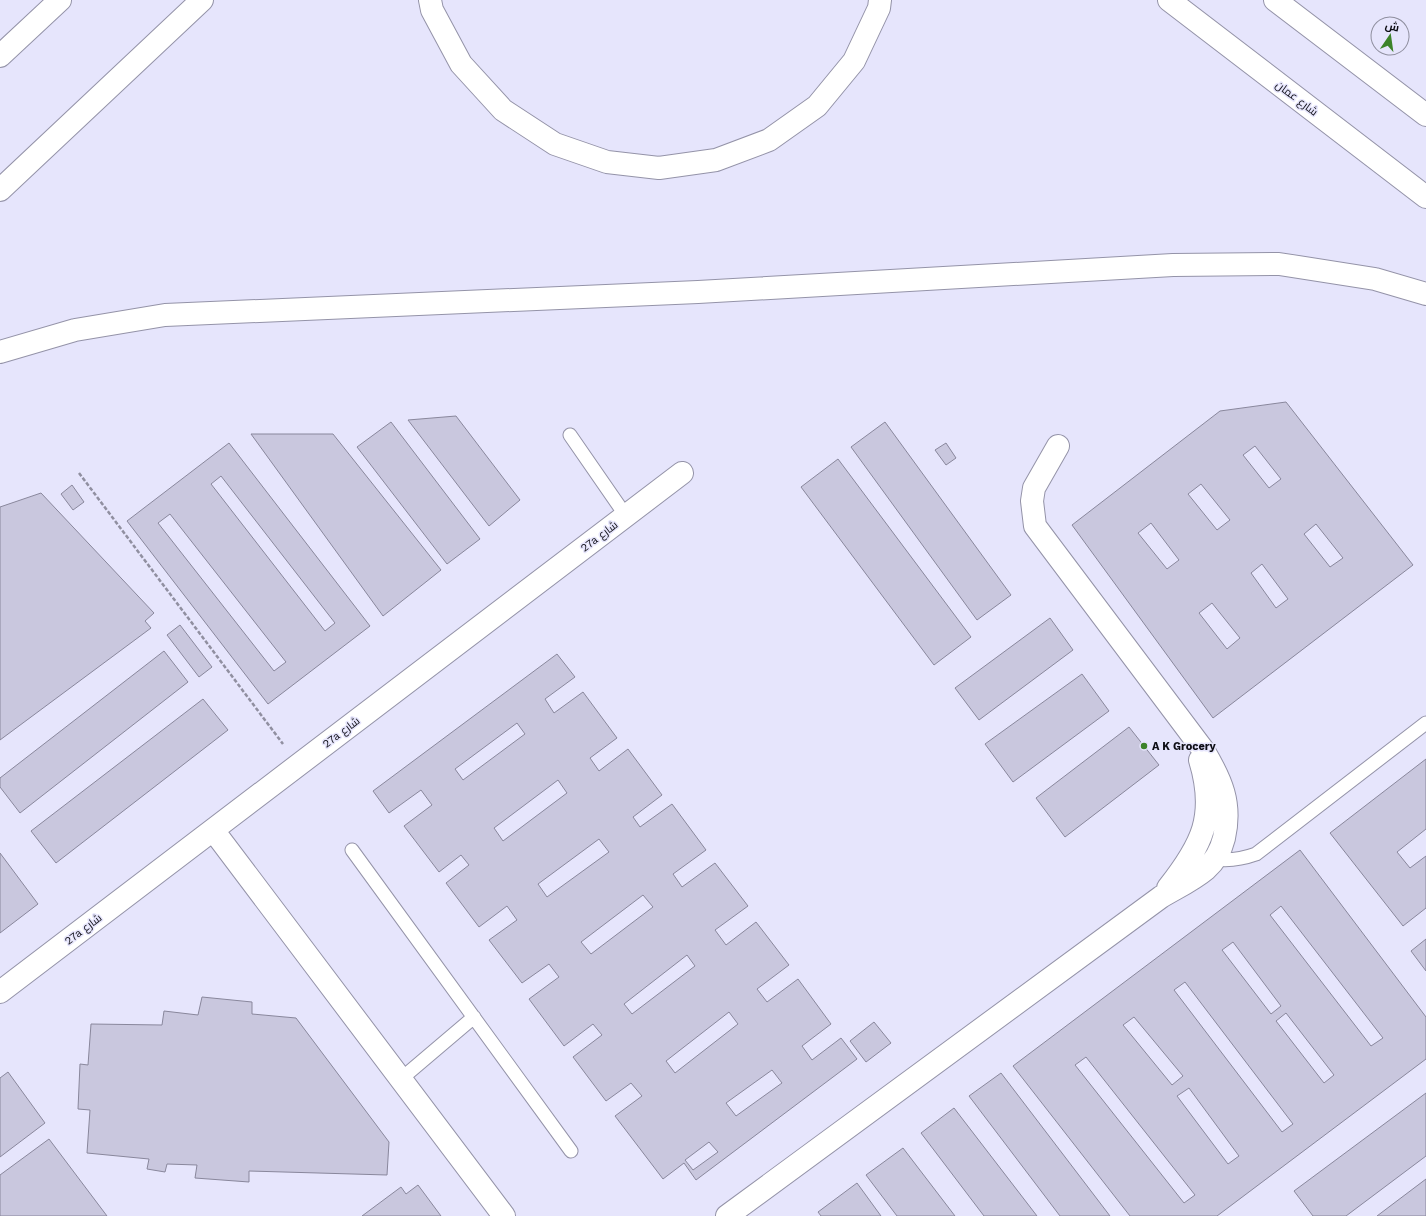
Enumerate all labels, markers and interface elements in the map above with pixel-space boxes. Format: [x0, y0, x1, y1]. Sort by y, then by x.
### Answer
north arrow [1370, 16, 1410, 56]
text: ش [1384, 19, 1400, 35]
street label: شارع عمان [1272, 78, 1320, 119]
street label: 27a شارع [578, 518, 621, 555]
street label: 27a شارع [320, 714, 363, 751]
place label: A K Grocery [1152, 740, 1217, 753]
marker: A K Grocery [1139, 741, 1149, 751]
street label: 27a شارع [62, 911, 105, 948]

